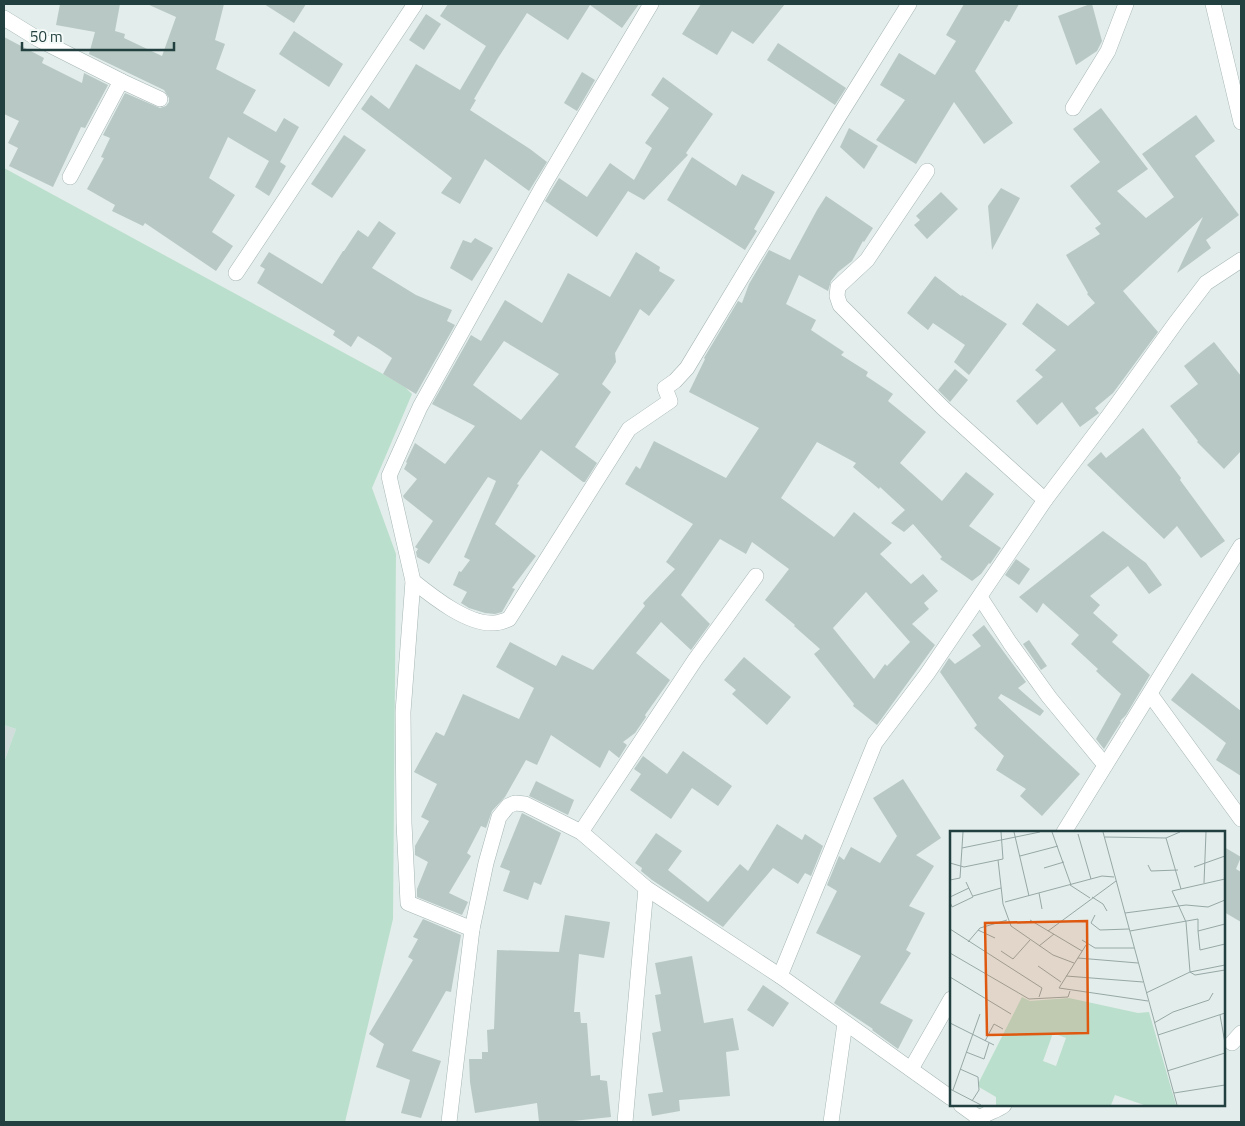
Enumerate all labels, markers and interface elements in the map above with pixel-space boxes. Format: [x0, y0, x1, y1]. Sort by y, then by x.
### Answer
scale bar [22, 20, 175, 52]
text: 50 m [30, 25, 63, 48]
inset map [950, 831, 1225, 1106]

